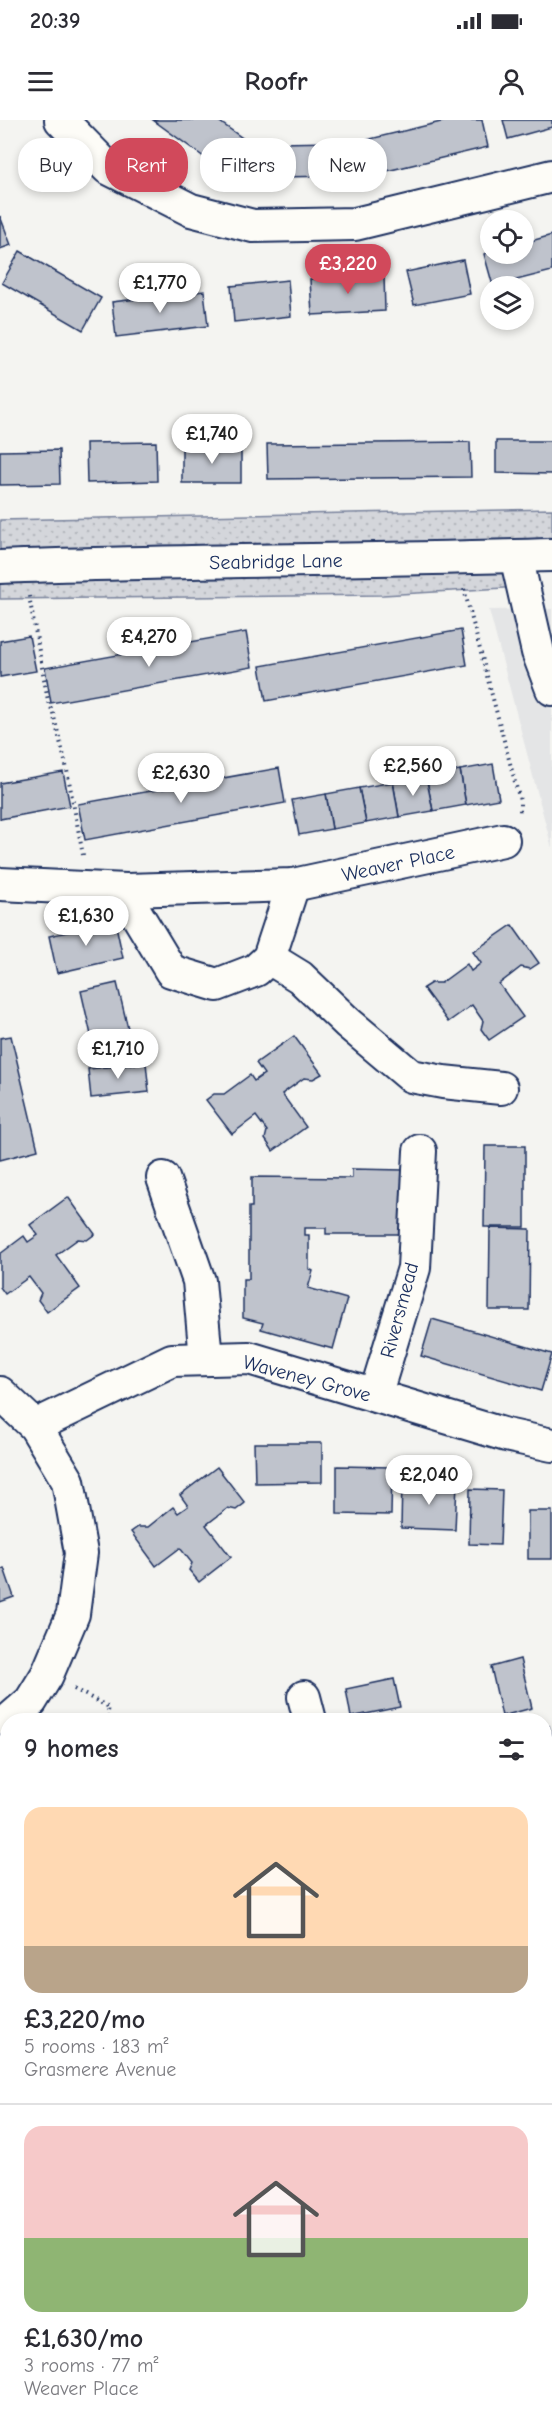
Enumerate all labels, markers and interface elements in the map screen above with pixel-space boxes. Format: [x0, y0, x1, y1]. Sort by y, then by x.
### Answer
text: 20:39 [30, 8, 80, 34]
icon: menu [24, 65, 57, 98]
icon: person [495, 65, 528, 98]
text: Roofr [244, 66, 308, 97]
chip: Buy [18, 138, 93, 192]
chip: Rent [105, 138, 188, 192]
chip: Filters [200, 138, 296, 192]
chip: New [308, 138, 387, 192]
map controls [480, 210, 534, 330]
button: locate [480, 210, 534, 264]
pin: £3,220 [299, 244, 397, 295]
text: £3,220 [319, 252, 377, 275]
pin: £1,770 [111, 263, 209, 314]
text: £1,770 [133, 271, 187, 294]
button: layers [480, 276, 534, 330]
pin: £1,740 [163, 414, 261, 465]
text: £1,740 [185, 422, 239, 445]
street label: Seabridge Lane [209, 549, 343, 574]
pin: £4,270 [100, 617, 198, 668]
text: £4,270 [121, 625, 177, 648]
pin: £2,560 [364, 746, 462, 797]
pin: £2,630 [132, 753, 230, 804]
text: £2,560 [383, 754, 443, 777]
text: £2,630 [152, 761, 210, 784]
street label: Weaver Place [340, 840, 456, 887]
pin: £1,630 [37, 896, 135, 947]
text: £1,630 [58, 904, 114, 927]
pin: £1,710 [69, 1029, 167, 1080]
text: £1,710 [91, 1037, 145, 1060]
street label: Riversmead [376, 1260, 423, 1361]
street label: Waveney Grove [241, 1350, 373, 1407]
pin: £2,040 [380, 1455, 478, 1506]
text: £2,040 [399, 1463, 459, 1486]
icon: filters [495, 1733, 528, 1766]
text: 9 homes [24, 1734, 119, 1764]
icon: home [222, 1846, 330, 1954]
text: £3,220/mo [24, 2005, 145, 2035]
text: 5 rooms · 183 m² [24, 2035, 169, 2058]
text: Grasmere Avenue [24, 2058, 176, 2081]
icon: home [222, 2165, 330, 2273]
text: £1,630/mo [24, 2324, 143, 2354]
text: 3 rooms · 77 m² [24, 2354, 158, 2377]
text: Weaver Place [24, 2377, 138, 2400]

